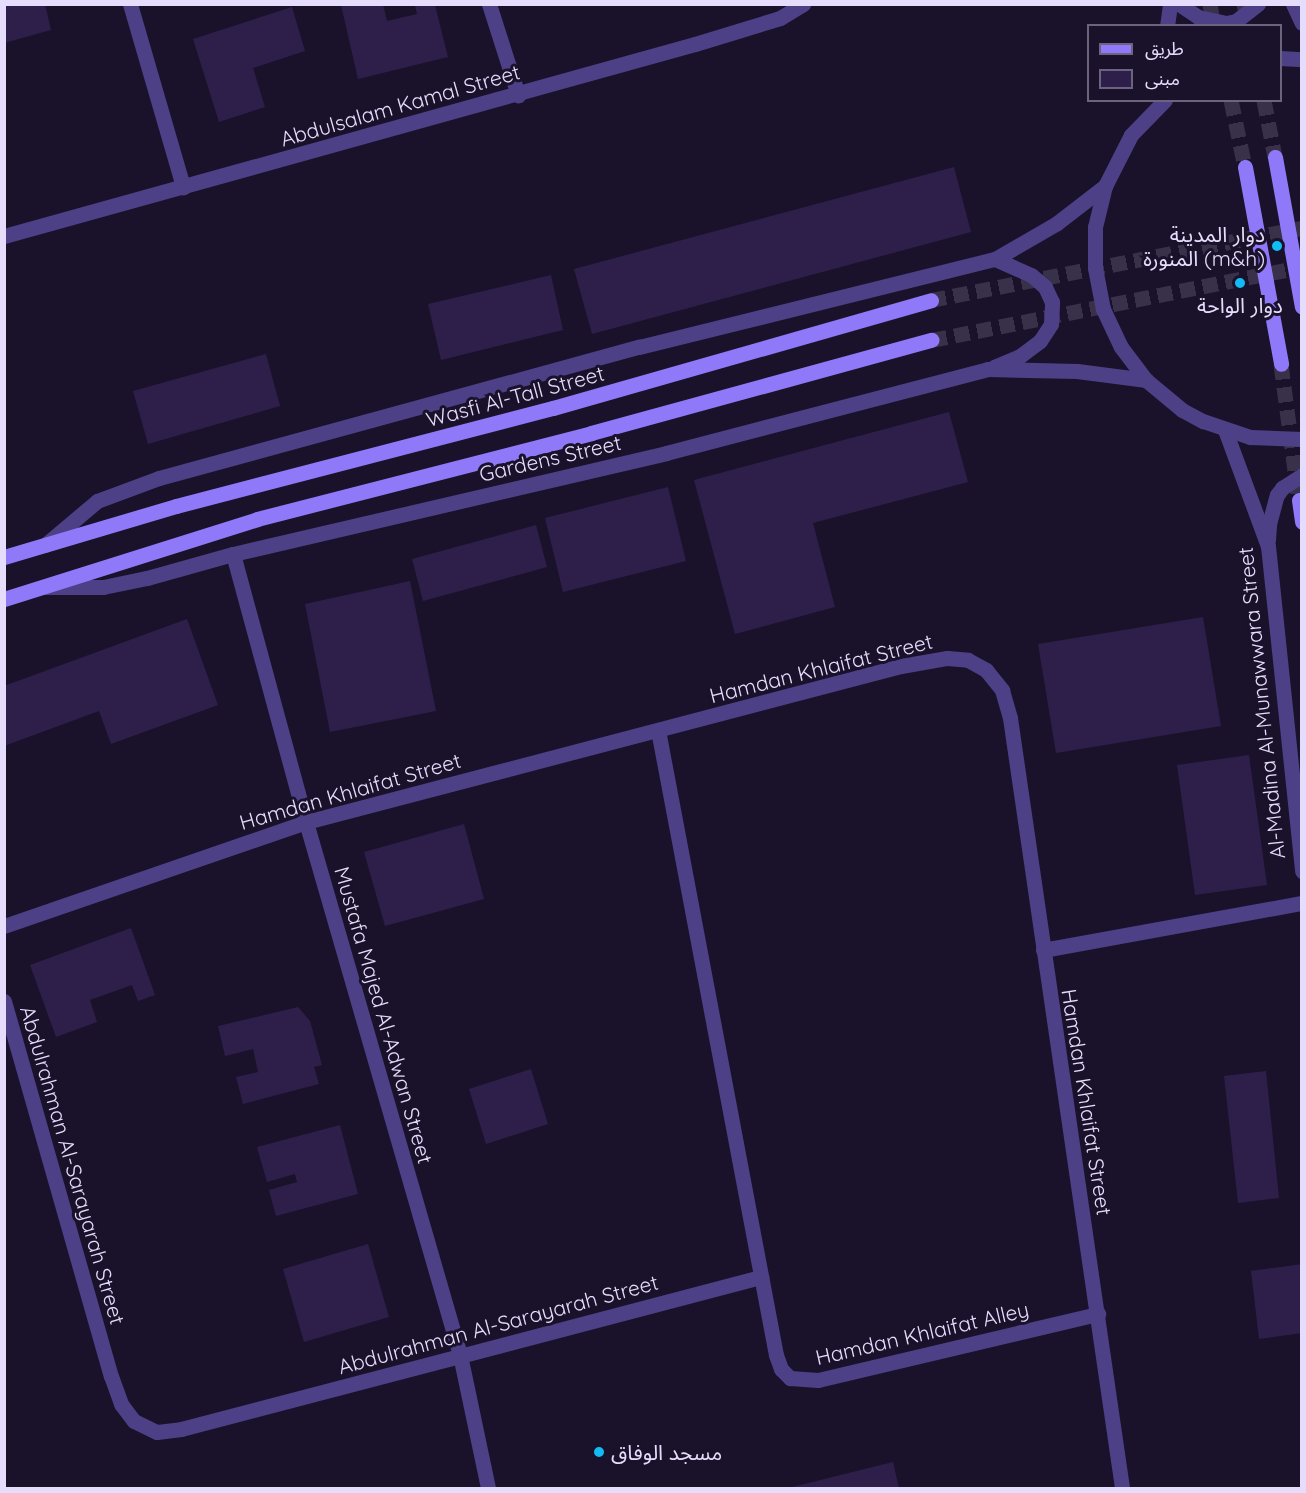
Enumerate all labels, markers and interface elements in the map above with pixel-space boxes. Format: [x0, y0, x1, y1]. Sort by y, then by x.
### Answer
legend [1087, 24, 1282, 102]
text: طريق [1145, 37, 1184, 60]
street label: Abdulsalam Kamal Street [277, 59, 523, 151]
text: مبنى [1145, 67, 1180, 90]
place label: دوار المدينة المنورة (m&h) [1143, 221, 1265, 271]
marker: دوار المدينة المنورة (m&h) [1270, 239, 1284, 253]
marker: دوار الواحة [1233, 276, 1247, 290]
place label: دوار الواحة [1197, 292, 1283, 318]
street label: Wasfi Al-Tall Street [423, 360, 607, 432]
street label: Gardens Street [477, 429, 623, 487]
street label: Al-Madina Al-Munawwara Street [1232, 546, 1290, 860]
street label: Hamdan Khlaifat Street [707, 628, 935, 708]
street label: Hamdan Khlaifat Street [236, 747, 464, 835]
street label: Mustafa Majed Al-Adwan Street [329, 864, 439, 1166]
street label: Hamdan Khlaifat Street [1057, 987, 1117, 1217]
street label: Abdulrahman Al-Sarayarah Street [15, 1003, 131, 1327]
street label: Abdulrahman Al-Sarayarah Street [335, 1269, 661, 1379]
street label: Hamdan Khlaifat Alley [813, 1296, 1031, 1370]
place label: مسجد الوفاق [611, 1439, 722, 1465]
marker: مسجد الوفاق [592, 1445, 606, 1459]

